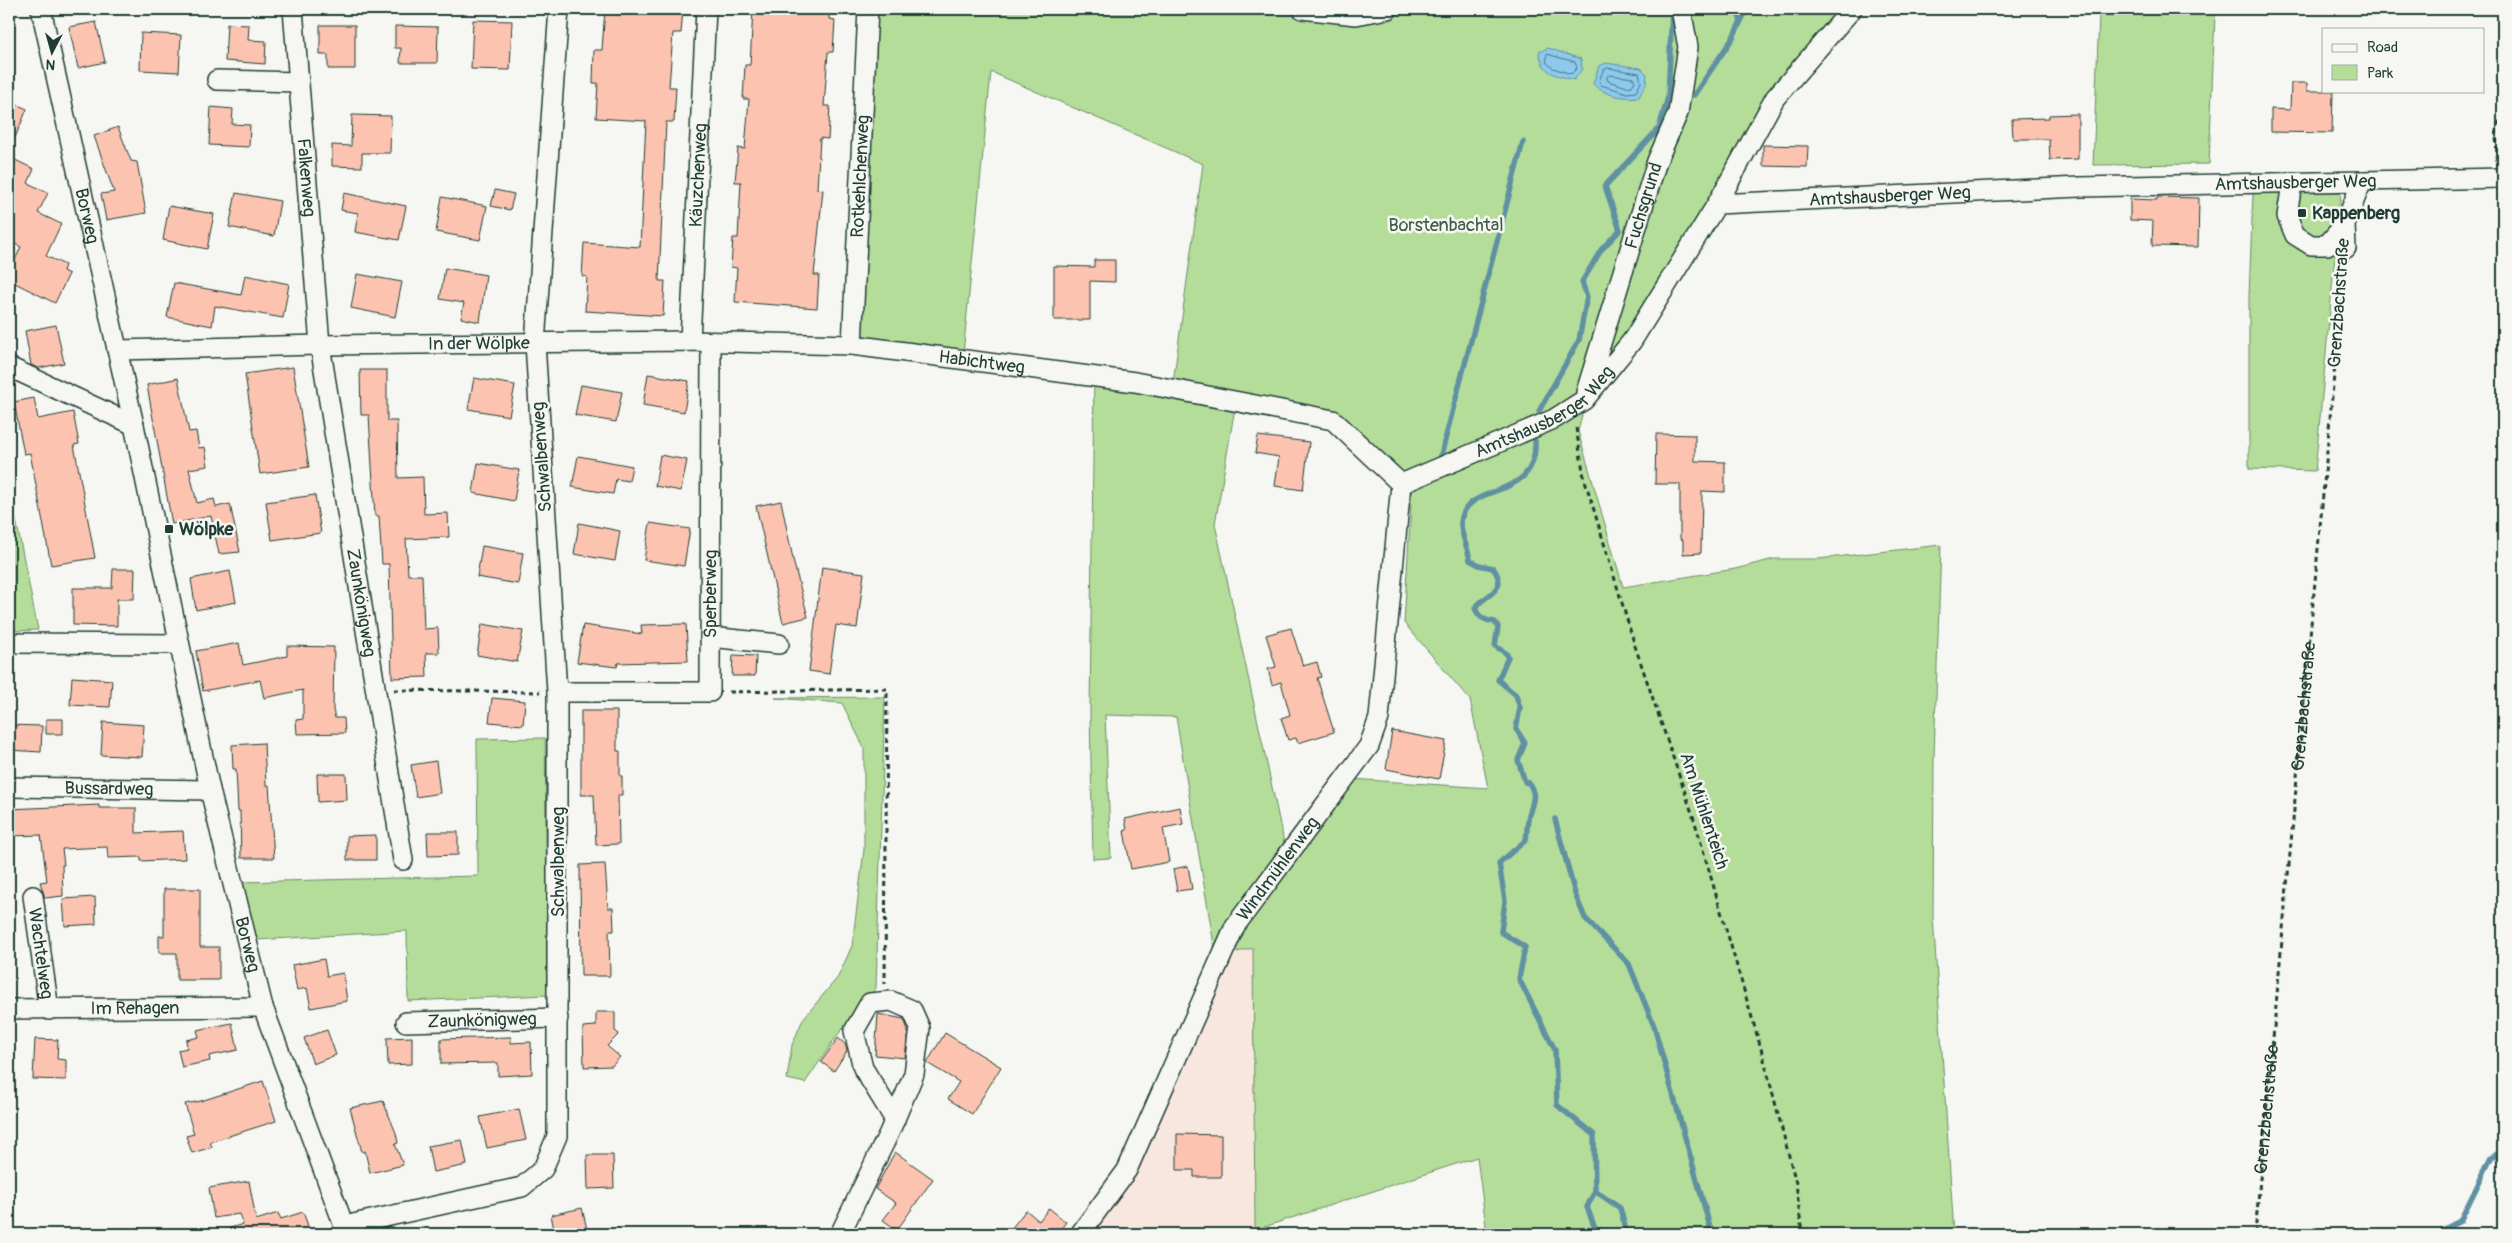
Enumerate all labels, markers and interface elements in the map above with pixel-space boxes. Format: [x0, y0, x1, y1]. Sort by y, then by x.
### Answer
north arrow [28, 28, 78, 78]
legend [2322, 28, 2484, 92]
text: Road [2367, 38, 2398, 57]
text: N [45, 55, 56, 73]
text: Park [2367, 64, 2394, 83]
street label: Rotkehlchenweg [846, 114, 874, 238]
street label: Käuzchenweg [684, 123, 712, 228]
street label: Falkenweg [292, 137, 321, 218]
street label: Fuchsgrund [1619, 160, 1667, 252]
street label: Amtshausberger Weg [2214, 169, 2377, 196]
street label: Amtshausberger Weg [1808, 181, 1971, 211]
street label: Borweg [70, 186, 105, 246]
place label: Kappenberg [2312, 202, 2400, 225]
marker: Kappenberg [2296, 207, 2308, 219]
park label: Borstenbachtal [1389, 214, 1503, 237]
street label: Grenzbachstraße [2323, 237, 2355, 368]
street label: In der Wölpke [428, 331, 530, 355]
street label: Habichtweg [937, 345, 1026, 379]
street label: Amtshausberger Weg [1471, 361, 1619, 463]
street label: Schwalbenweg [527, 401, 557, 513]
place label: Wölpke [179, 518, 235, 541]
marker: Wölpke [163, 523, 175, 535]
street label: Zaunkönigweg [341, 547, 382, 658]
street label: Sperberweg [699, 550, 722, 638]
street label: Grenzbachstraße [2286, 640, 2321, 772]
street label: Am Mühlenteich [1674, 750, 1734, 872]
street label: Bussardweg [64, 776, 154, 801]
street label: Schwalbenweg [547, 807, 570, 917]
street label: Windmühlenweg [1232, 812, 1324, 925]
street label: Wachtelweg [23, 906, 59, 1001]
street label: Borweg [230, 914, 266, 974]
street label: Im Rehagen [90, 996, 180, 1020]
street label: Zaunkönigweg [427, 1007, 537, 1033]
street label: Grenzbachstraße [2249, 1044, 2284, 1175]

